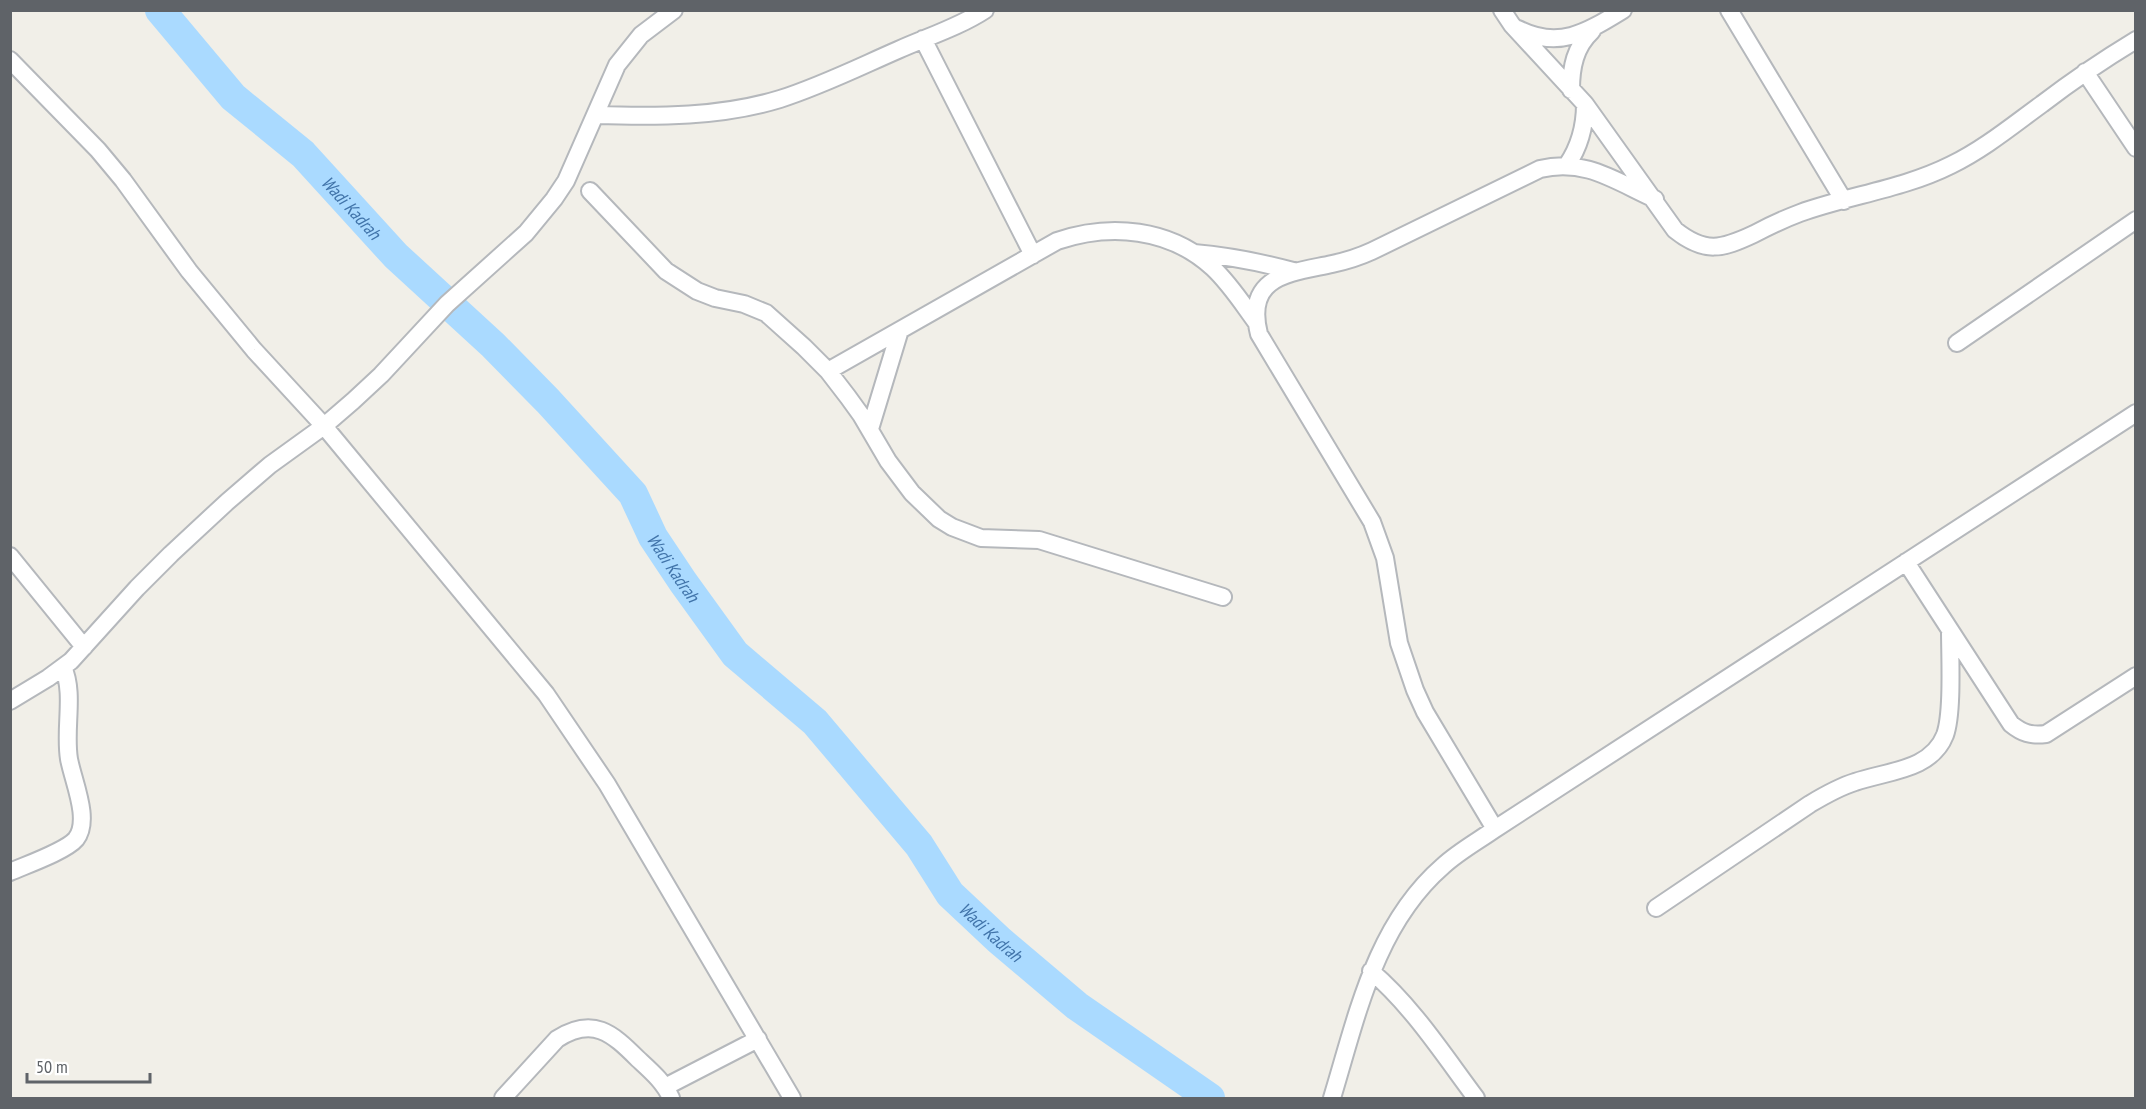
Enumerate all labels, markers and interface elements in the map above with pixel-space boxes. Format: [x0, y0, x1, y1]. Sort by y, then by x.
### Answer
water label: Wadi Kadrah [317, 171, 387, 245]
water label: Wadi Kadrah [642, 529, 705, 607]
water label: Wadi Kadrah [954, 897, 1028, 967]
scale bar [27, 1046, 150, 1084]
text: 50 m [36, 1055, 68, 1078]

